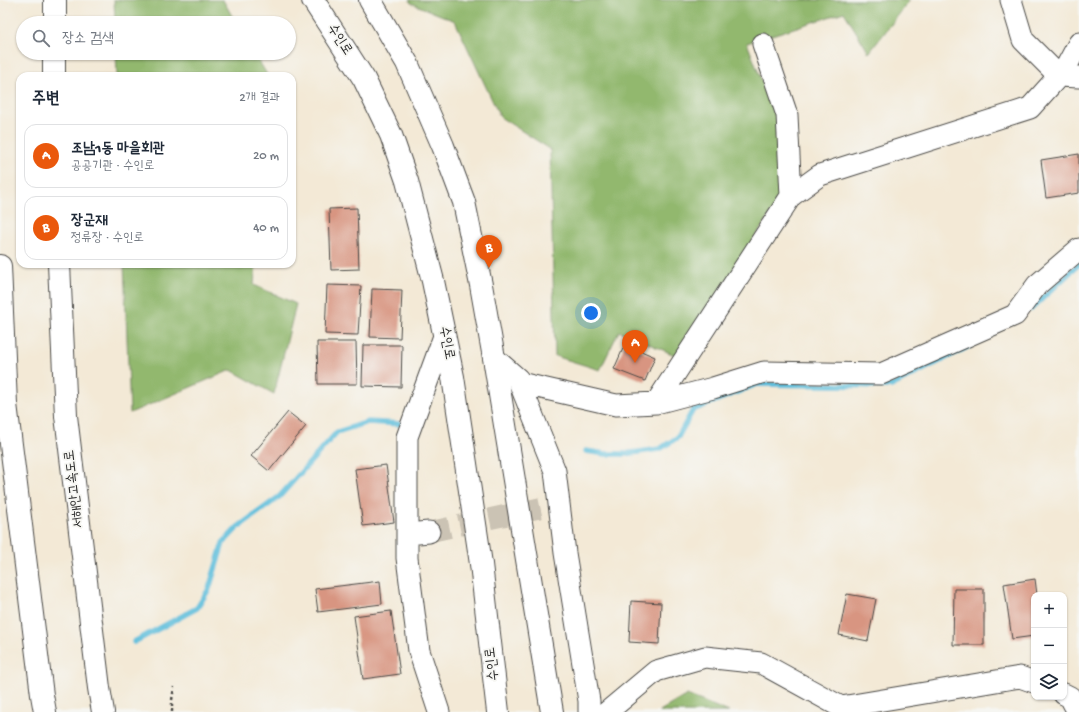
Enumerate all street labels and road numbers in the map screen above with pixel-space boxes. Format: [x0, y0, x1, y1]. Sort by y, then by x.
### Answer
street label: 수인로 [323, 21, 355, 59]
street label: 수인로 [434, 325, 458, 361]
street label: 서해안고속도로 [62, 449, 88, 529]
street label: 수인로 [483, 646, 503, 682]

